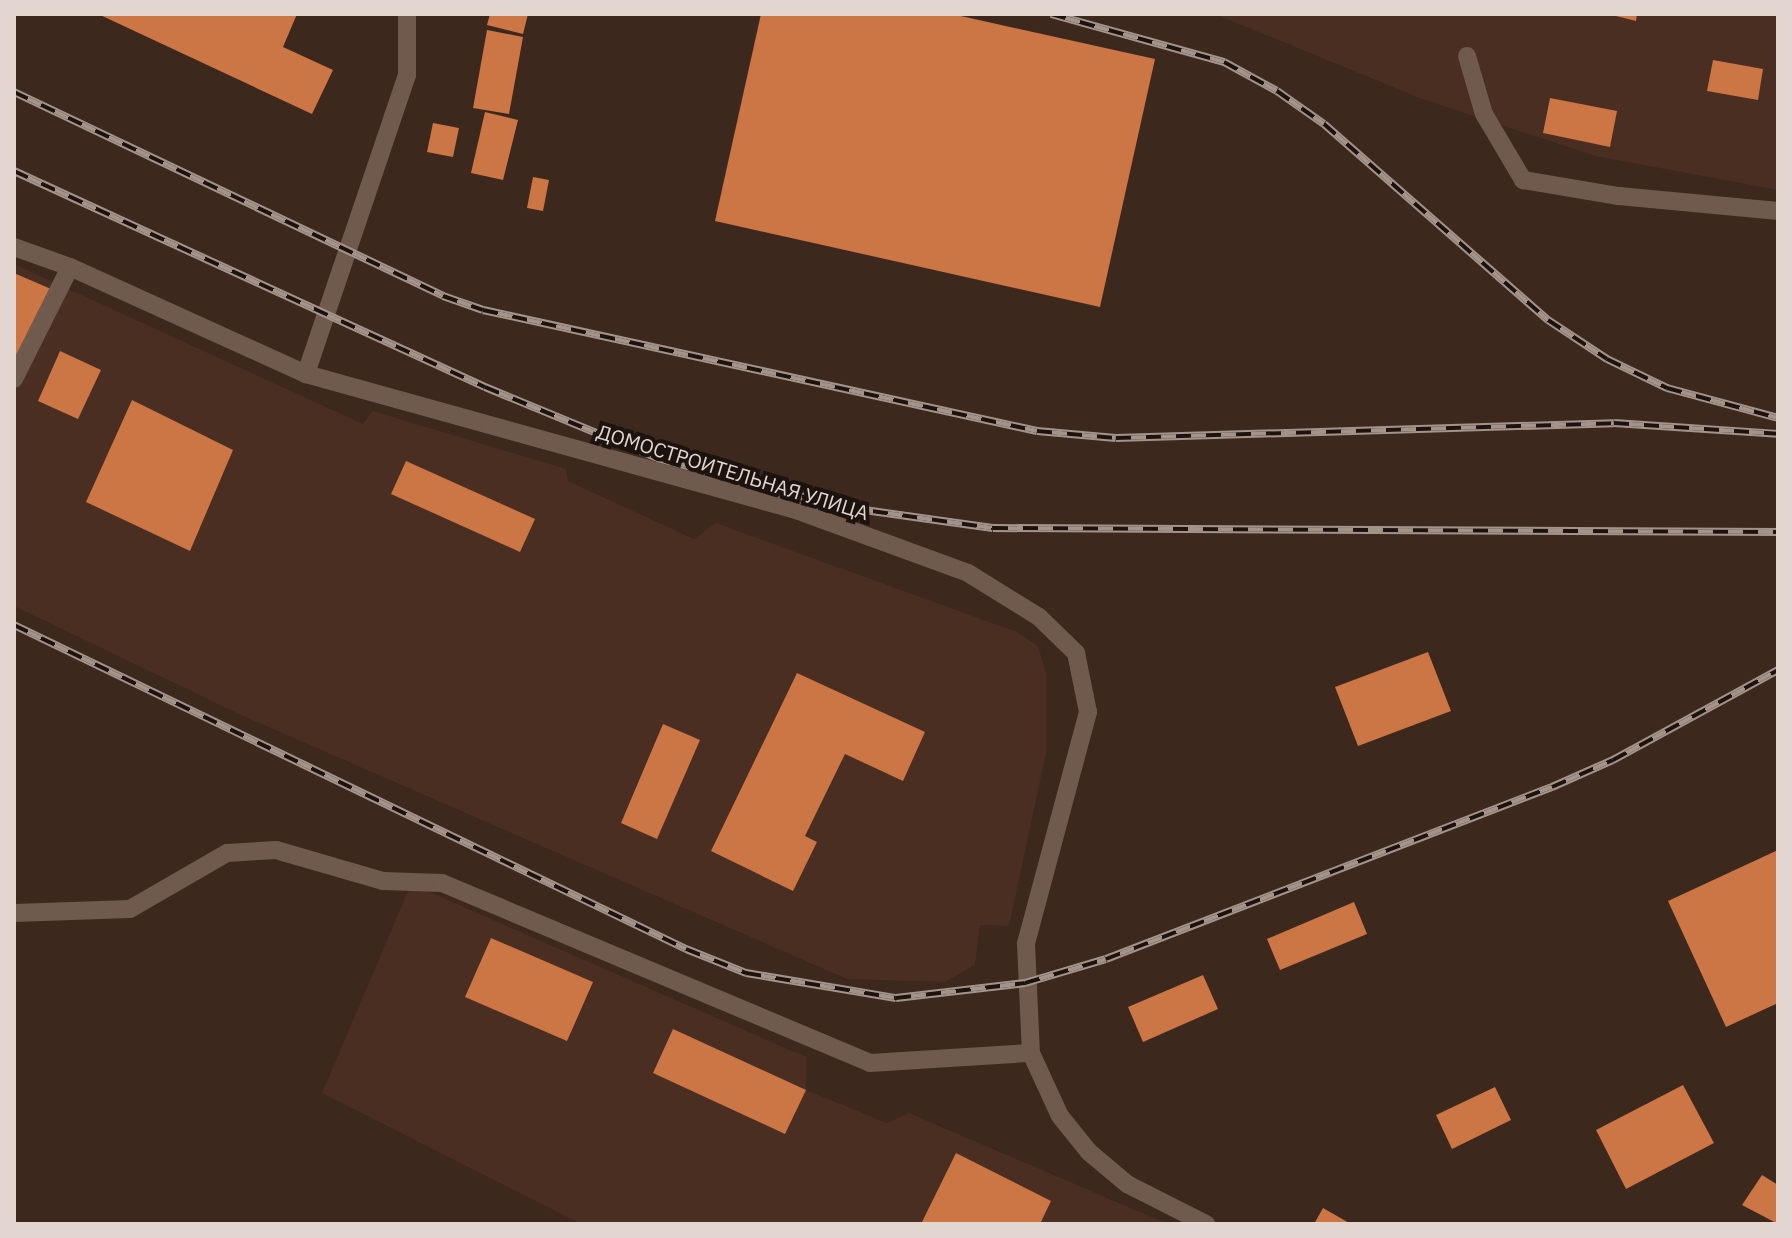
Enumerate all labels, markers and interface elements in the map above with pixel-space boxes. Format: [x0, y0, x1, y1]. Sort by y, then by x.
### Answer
street label: ДОМОСТРОИТЕЛЬНАЯ УЛИЦА [594, 419, 872, 525]

